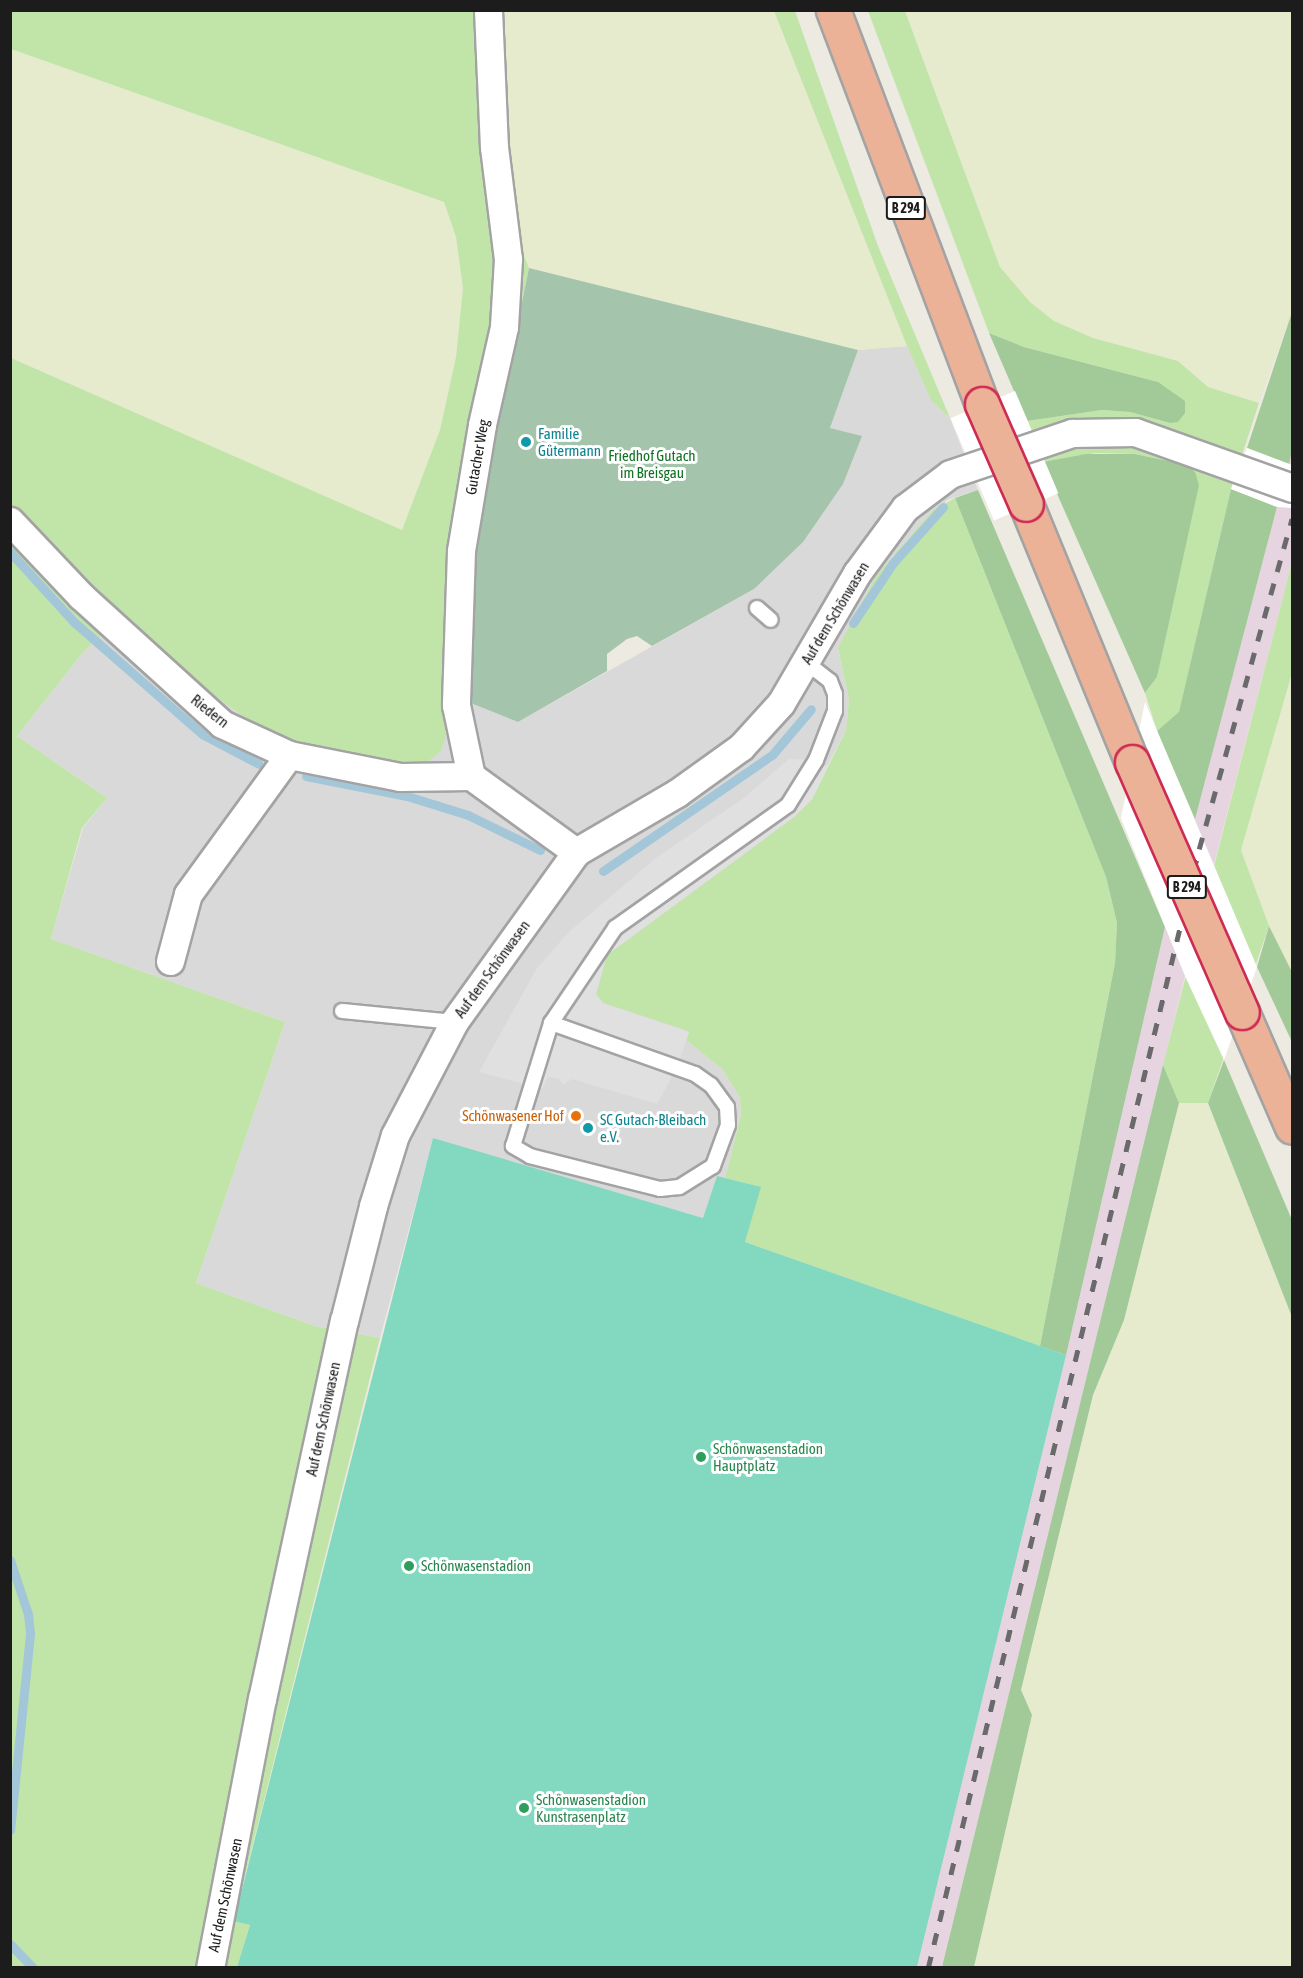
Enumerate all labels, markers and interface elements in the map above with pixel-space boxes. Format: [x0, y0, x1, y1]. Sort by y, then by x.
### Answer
road number: B 294 [885, 197, 927, 219]
street label: Gutacher Weg [462, 418, 492, 496]
place label: Familie Gütermann [538, 424, 601, 459]
marker: Familie Gütermann [519, 435, 533, 449]
park label: Friedhof Gutach im Breisgau [608, 446, 696, 481]
street label: Auf dem Schönwasen [797, 559, 873, 667]
street label: Riedern [187, 691, 233, 731]
road number: B 294 [1166, 876, 1208, 898]
street label: Auf dem Schönwasen [451, 917, 533, 1021]
place label: Schönwasener Hof [462, 1107, 564, 1125]
marker: Schönwasener Hof [569, 1109, 583, 1123]
place label: SC Gutach-Bleibach e.V. [600, 1110, 706, 1145]
marker: SC Gutach-Bleibach e.V. [581, 1121, 595, 1135]
street label: Auf dem Schönwasen [302, 1360, 344, 1478]
place label: Schönwasenstadion Hauptplatz [713, 1439, 823, 1474]
marker: Schönwasenstadion Hauptplatz [694, 1450, 708, 1464]
place label: Schönwasenstadion [421, 1557, 531, 1575]
marker: Schönwasenstadion [402, 1559, 416, 1573]
place label: Schönwasenstadion Kunstrasenplatz [536, 1790, 646, 1825]
marker: Schönwasenstadion Kunstrasenplatz [517, 1801, 531, 1815]
street label: Auf dem Schönwasen [204, 1836, 246, 1954]

